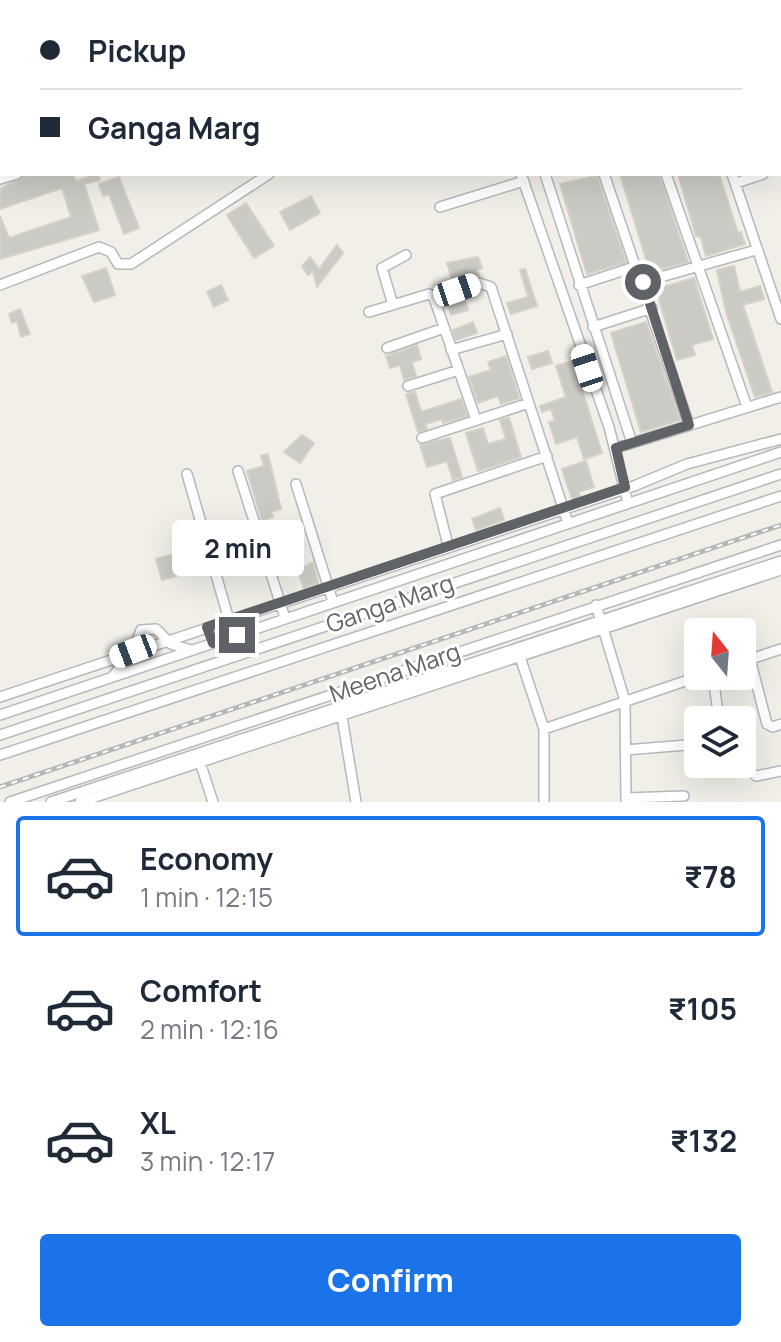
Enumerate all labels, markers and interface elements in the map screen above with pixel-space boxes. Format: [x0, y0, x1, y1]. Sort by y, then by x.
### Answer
text: Pickup [88, 30, 186, 71]
text: Ganga Marg [88, 107, 261, 148]
route start [625, 264, 661, 300]
car [430, 271, 484, 309]
car [568, 341, 606, 395]
callout: 2 min [171, 519, 303, 575]
text: 2 min [204, 530, 272, 566]
street label: Ganga Marg [321, 565, 458, 640]
route end [219, 617, 255, 653]
north arrow [684, 618, 756, 690]
map controls [684, 618, 756, 778]
car [106, 631, 160, 671]
street label: Meena Marg [325, 634, 464, 709]
button: layers [684, 706, 756, 778]
text: Economy [140, 838, 273, 879]
icon: car [44, 840, 116, 912]
text: ₹78 [684, 856, 737, 897]
text: 1 min · 12:15 [140, 879, 273, 915]
text: Comfort [140, 970, 262, 1011]
icon: car [44, 972, 116, 1044]
text: ₹105 [668, 988, 737, 1029]
text: 2 min · 12:16 [140, 1011, 279, 1047]
text: XL [140, 1102, 176, 1143]
icon: car [44, 1104, 116, 1176]
text: ₹132 [670, 1120, 737, 1161]
text: 3 min · 12:17 [140, 1143, 275, 1179]
button: Confirm [40, 1234, 741, 1326]

